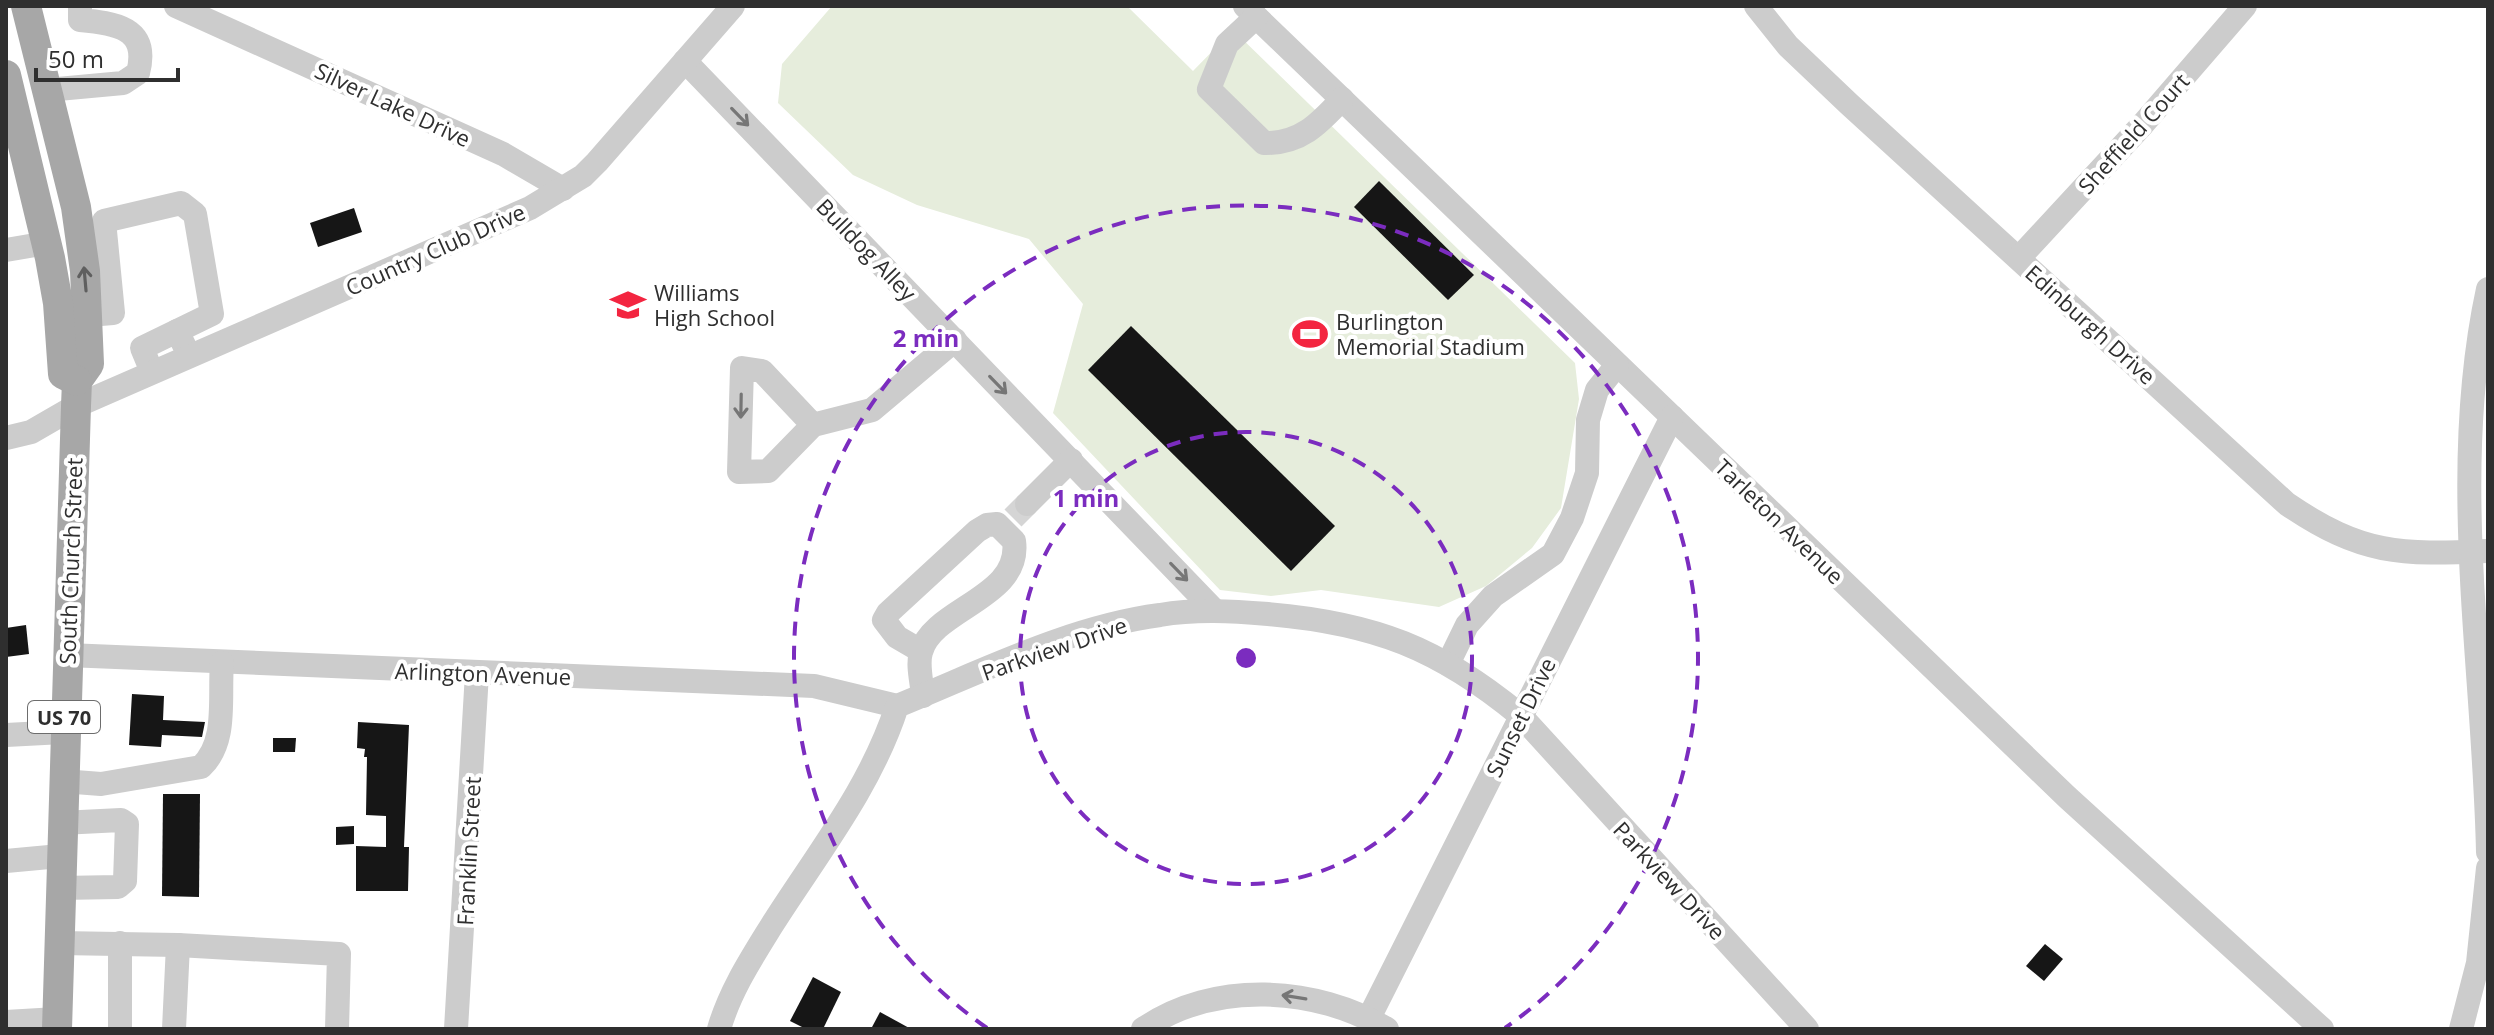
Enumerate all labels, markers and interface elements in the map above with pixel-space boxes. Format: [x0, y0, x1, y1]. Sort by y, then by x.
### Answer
scale bar [36, 32, 178, 82]
text: 50 m [48, 42, 104, 75]
street label: Silver Lake Drive [310, 55, 476, 153]
street label: Sheffield Court [2071, 66, 2195, 200]
one-way arrow [730, 107, 749, 127]
street label: Bulldog Alley [811, 191, 924, 307]
street label: Country Club Drive [340, 196, 530, 302]
street label: Edinburgh Drive [2019, 257, 2163, 391]
one-way arrow [78, 266, 93, 293]
place label: Williams High School [654, 277, 775, 332]
school or university icon: Williams High School [609, 286, 647, 324]
place label: Burlington Memorial Stadium [1336, 306, 1525, 361]
sports icon: Burlington Memorial Stadium [1291, 315, 1329, 353]
text: 2 min [893, 321, 959, 354]
one-way arrow [988, 375, 1007, 394]
one-way arrow [733, 392, 748, 419]
street label: Tarleton Avenue [1709, 452, 1851, 590]
street label: South Church Street [51, 457, 89, 665]
text: 1 min [1053, 481, 1119, 514]
one-way arrow [1169, 562, 1188, 581]
street label: Parkview Drive [977, 609, 1131, 687]
centre of rings [1232, 644, 1260, 672]
street label: Sunset Drive [1478, 652, 1562, 782]
street label: Arlington Avenue [394, 655, 572, 691]
road number: US 70 [28, 701, 100, 733]
street label: Franklin Street [449, 775, 487, 926]
street label: Parkview Drive [1607, 814, 1733, 946]
one-way arrow [1282, 989, 1308, 1004]

